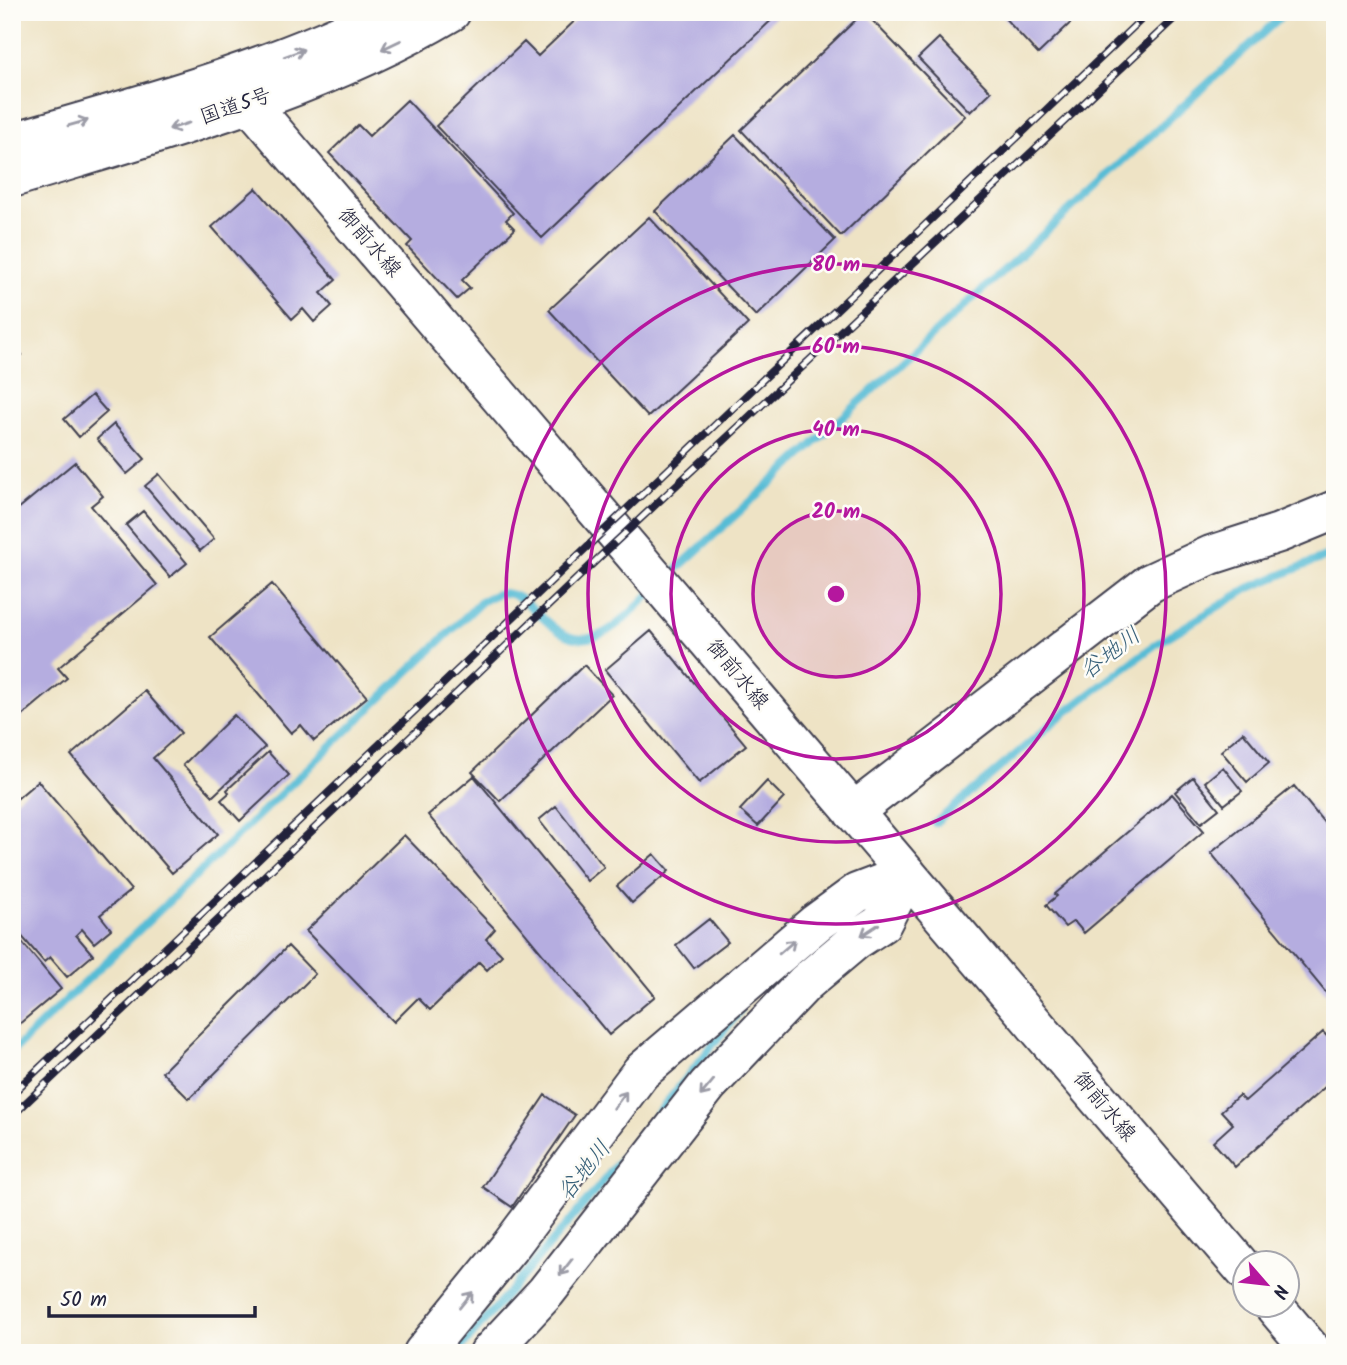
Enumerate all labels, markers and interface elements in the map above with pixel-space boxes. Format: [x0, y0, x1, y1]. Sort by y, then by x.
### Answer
one-way arrow [381, 39, 402, 52]
one-way arrow [283, 46, 305, 59]
street label: 国道5号 [196, 79, 276, 135]
one-way arrow [67, 115, 89, 128]
one-way arrow [168, 121, 190, 133]
street label: 御前水線 [329, 200, 409, 286]
text: 80 m [812, 249, 860, 282]
text: 60 m [812, 331, 860, 364]
text: 40 m [812, 414, 860, 447]
text: 20 m [812, 496, 860, 529]
centre of rings [824, 582, 848, 606]
water label: 谷地川 [1073, 619, 1149, 689]
street label: 御前水線 [697, 632, 777, 718]
one-way arrow [861, 924, 881, 938]
one-way arrow [778, 939, 796, 955]
street label: 御前水線 [1064, 1064, 1144, 1150]
one-way arrow [699, 1078, 715, 1096]
one-way arrow [612, 1091, 627, 1110]
water label: 谷地川 [549, 1133, 621, 1209]
north arrow [1232, 1250, 1302, 1320]
one-way arrow [559, 1257, 574, 1275]
scale bar [49, 1274, 256, 1318]
text: N [1263, 1279, 1295, 1303]
text: 50 m [60, 1284, 107, 1317]
one-way arrow [458, 1291, 474, 1309]

